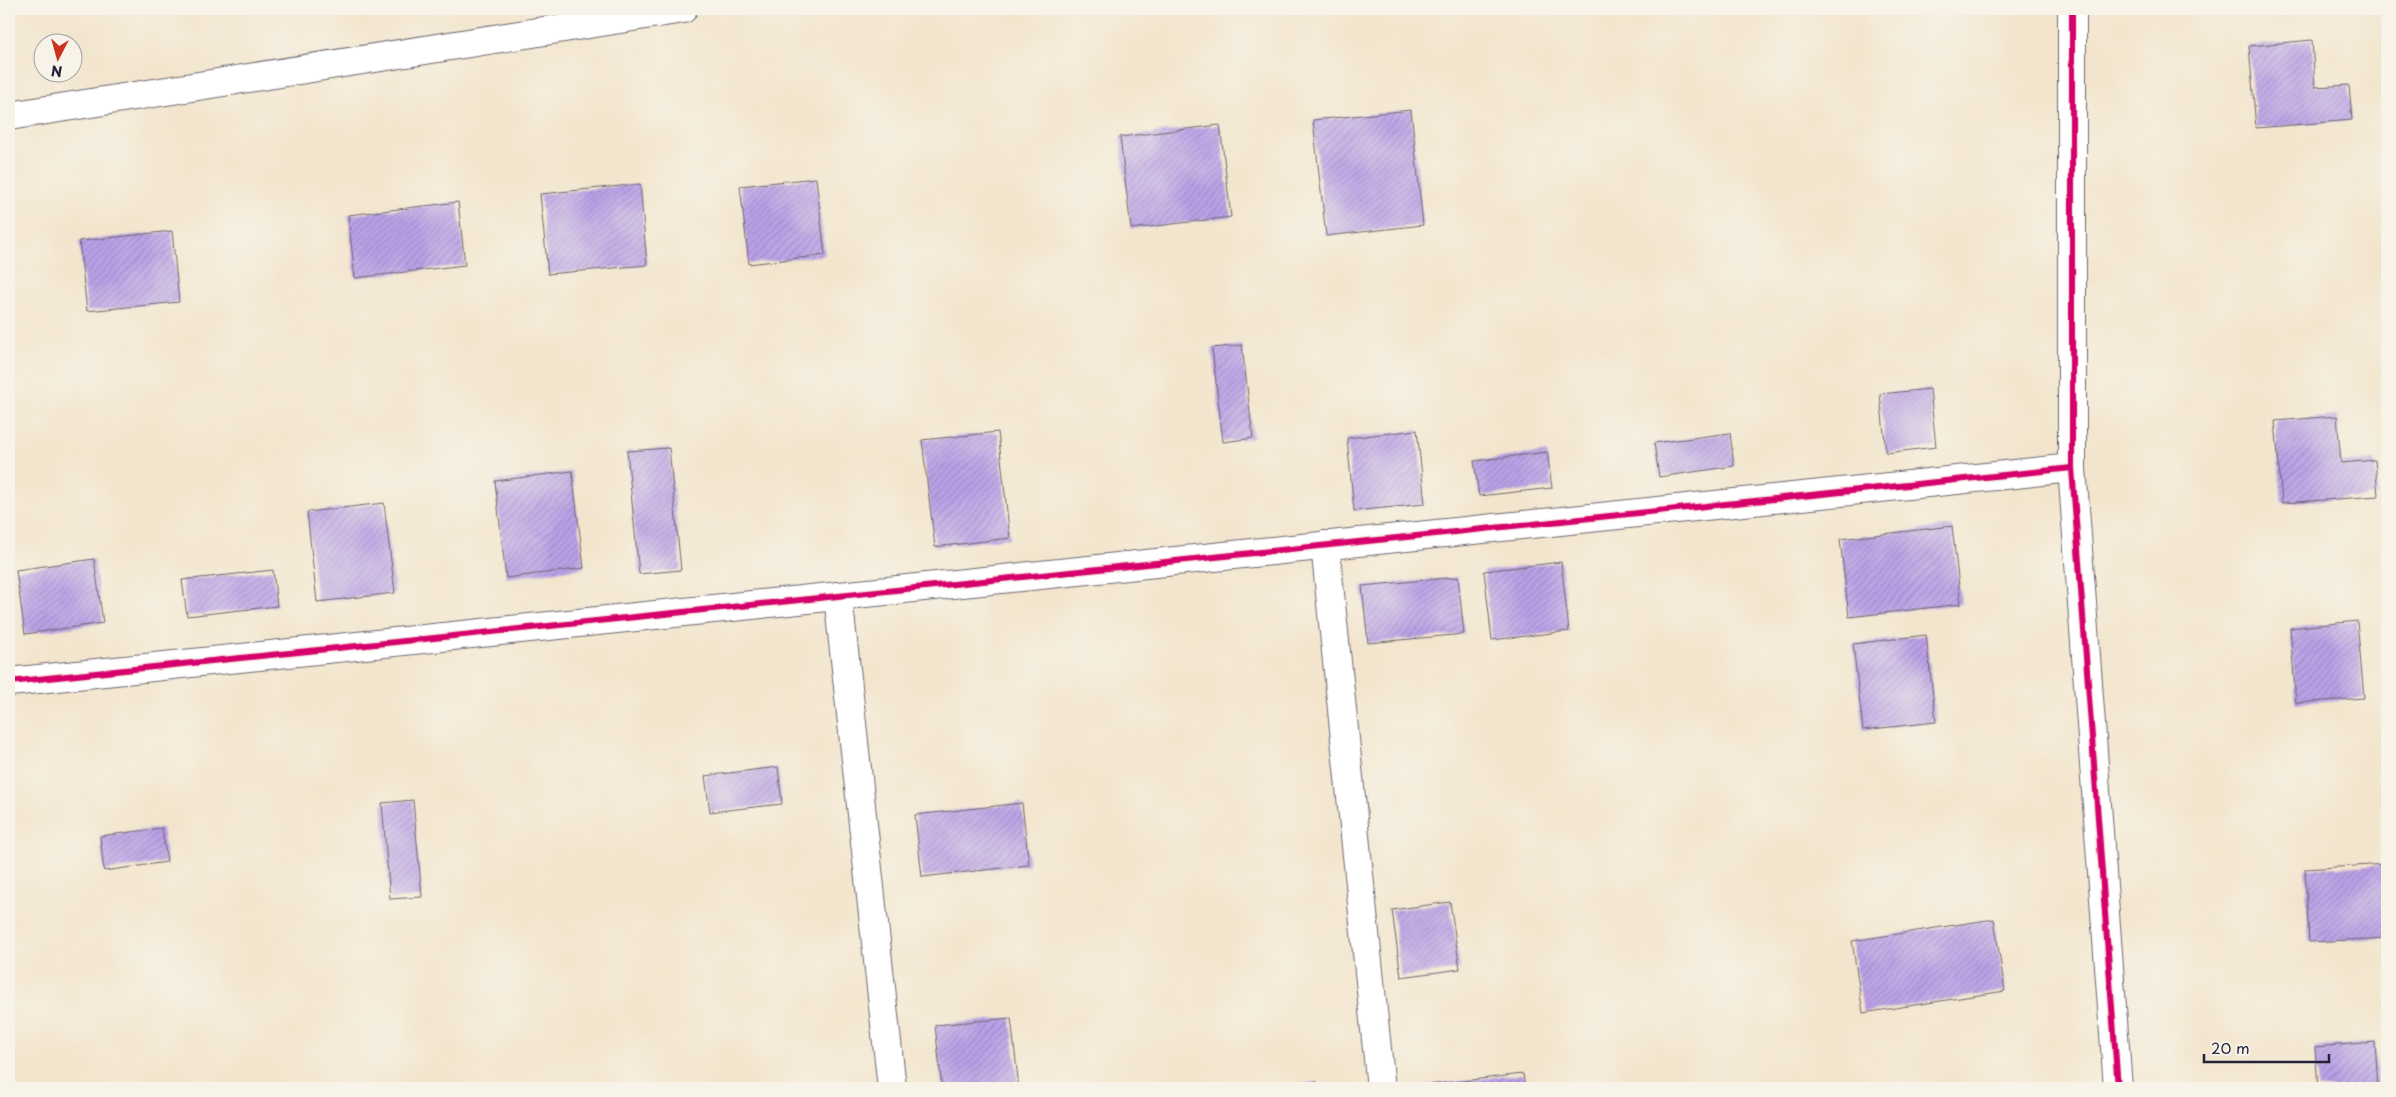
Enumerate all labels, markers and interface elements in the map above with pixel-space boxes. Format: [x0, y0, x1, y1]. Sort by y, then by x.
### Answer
north arrow [32, 32, 82, 82]
text: N [50, 60, 63, 82]
scale bar [2204, 1032, 2328, 1064]
text: 20 m [2211, 1036, 2250, 1059]

